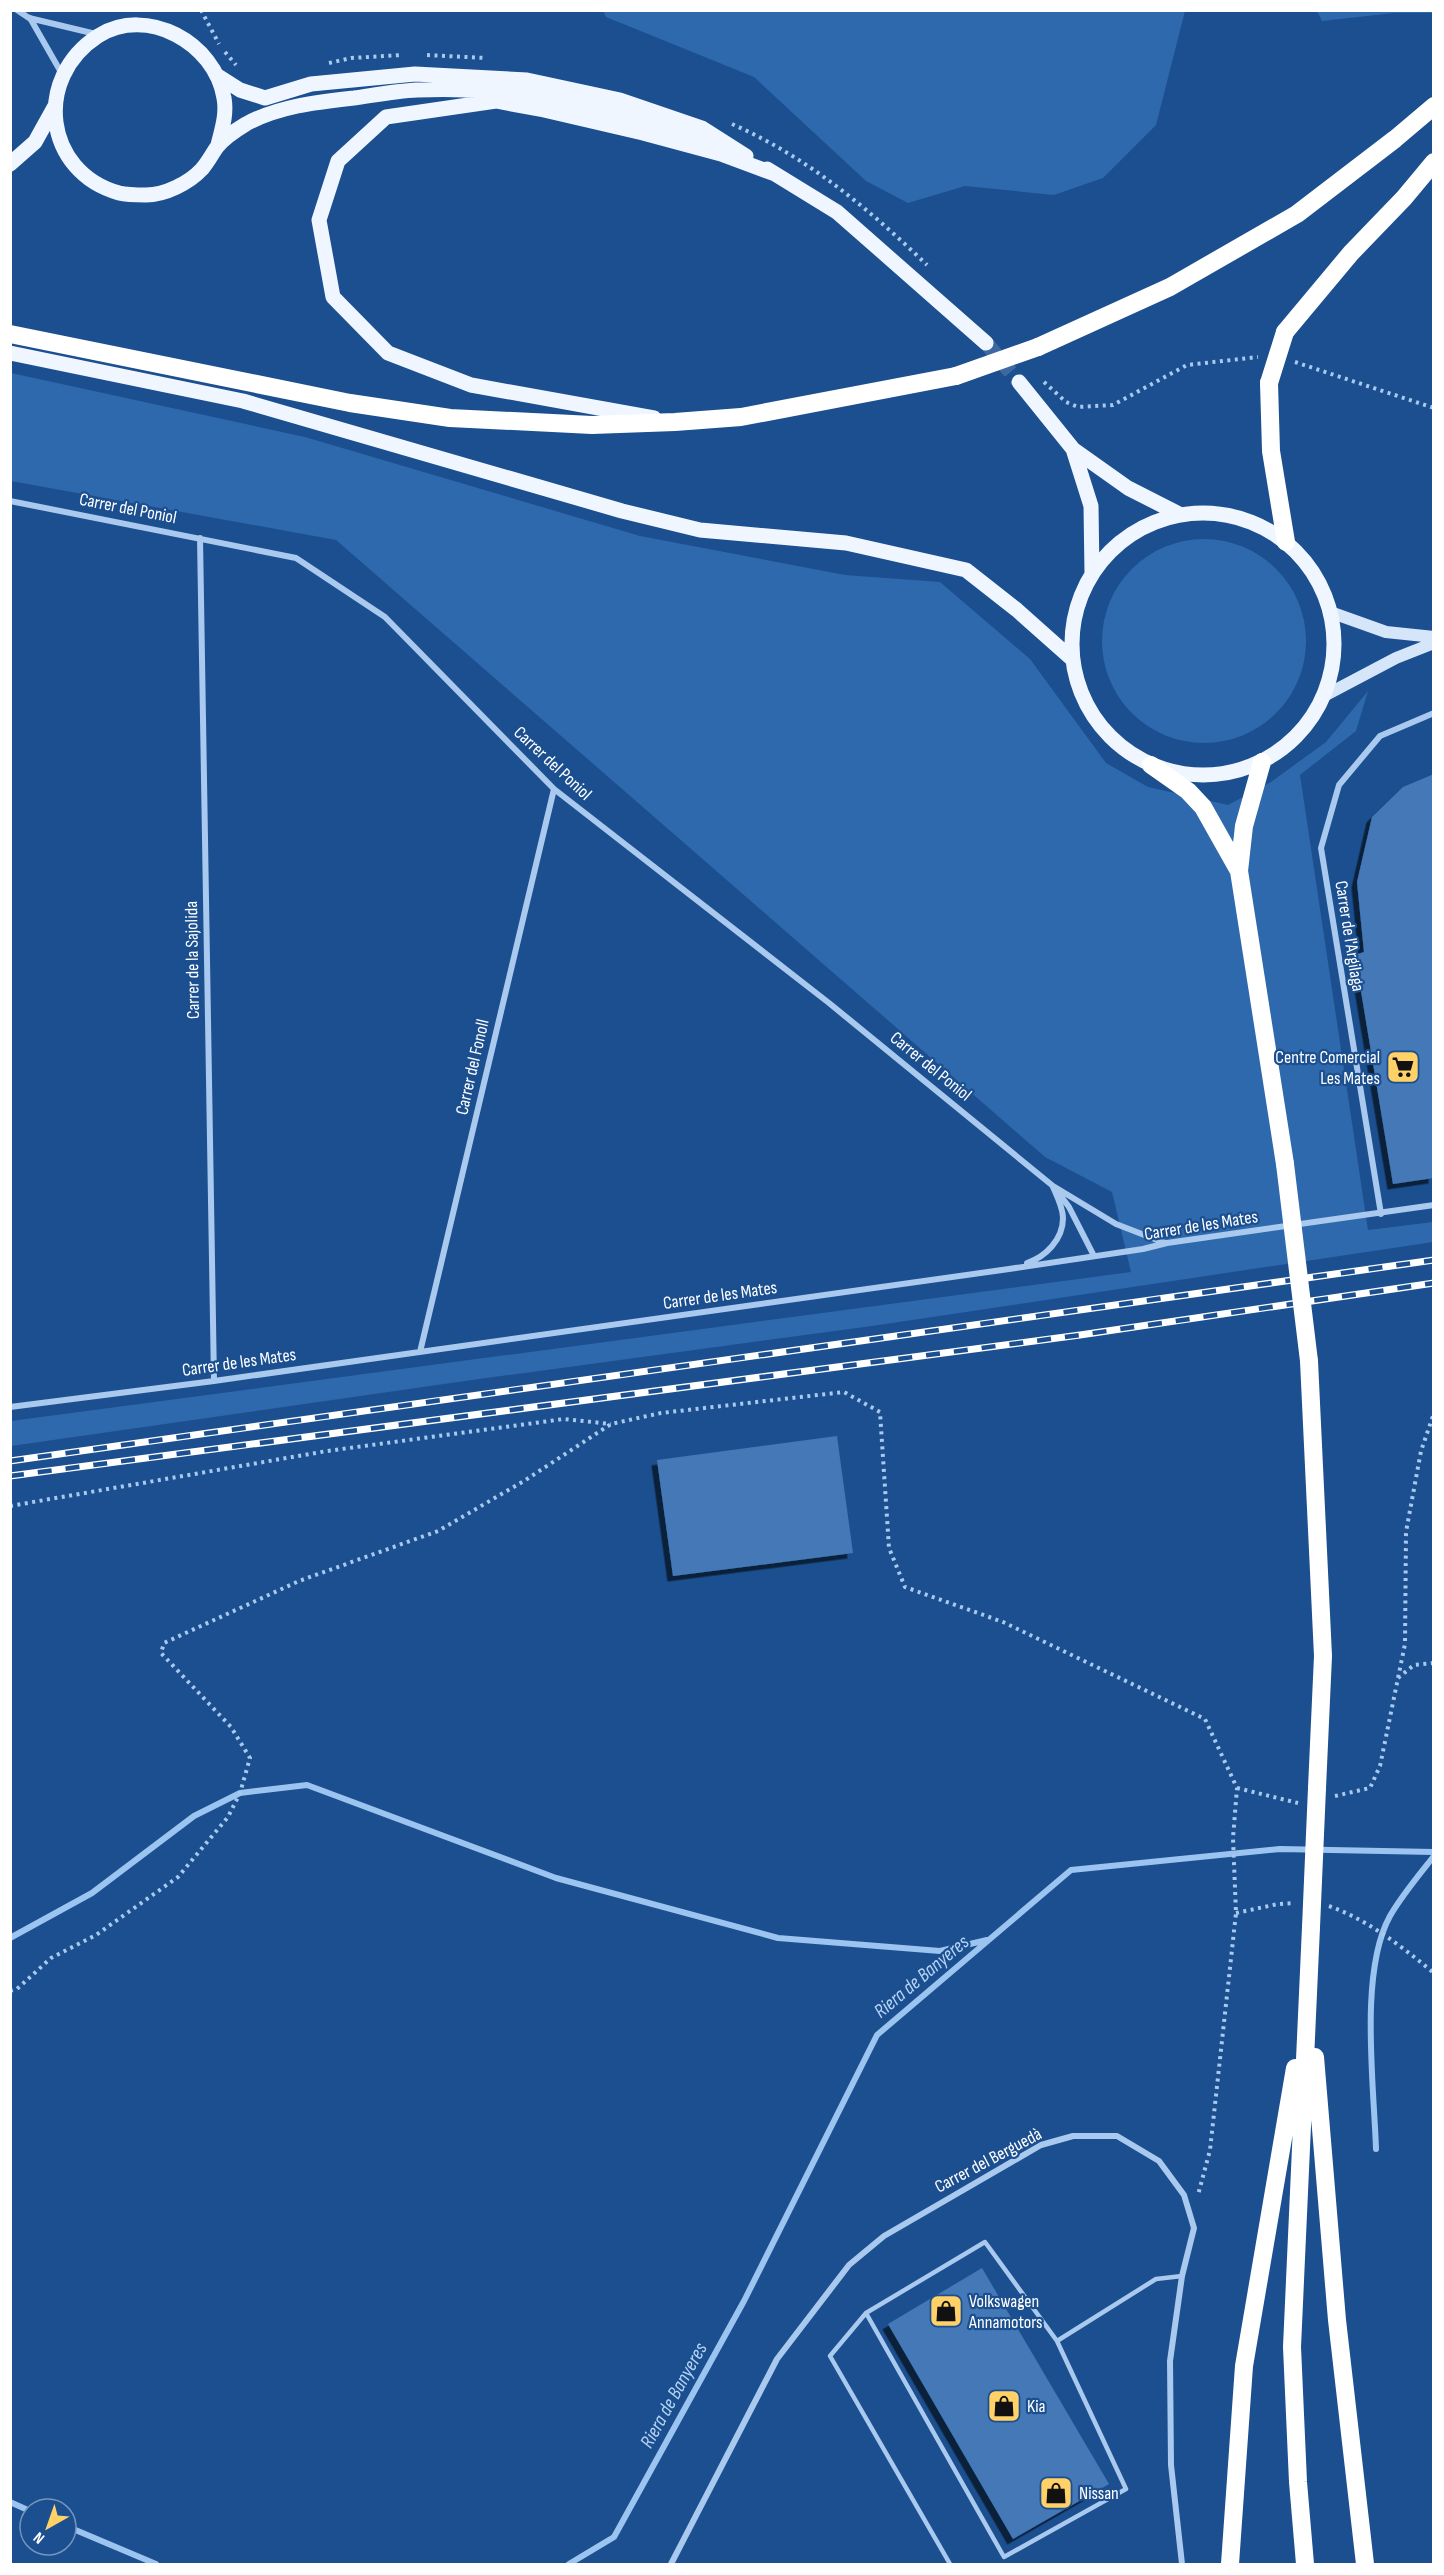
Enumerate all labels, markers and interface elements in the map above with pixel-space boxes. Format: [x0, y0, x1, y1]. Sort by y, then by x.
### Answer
street label: Carrer del Poniol [78, 489, 178, 528]
street label: Carrer del Poniol [509, 722, 596, 805]
street label: Carrer de l'Argilaga [1330, 879, 1369, 993]
street label: Carrer de la Sajolida [181, 901, 204, 1019]
street label: Carrer del Fonoll [451, 1017, 494, 1117]
street label: Carrer del Poniol [886, 1027, 976, 1106]
place label: Centre Comercial Les Mates [1275, 1047, 1380, 1089]
supermarket icon: Centre Comercial Les Mates [1385, 1049, 1421, 1085]
street label: Carrer de les Mates [1143, 1206, 1259, 1245]
street label: Carrer de les Mates [662, 1277, 778, 1314]
street label: Carrer de les Mates [181, 1344, 297, 1381]
water label: Riera de Banyeres [869, 1930, 974, 2023]
street label: Carrer del Berguedà [931, 2123, 1045, 2197]
place label: Volkswagen Annamotors [968, 2291, 1043, 2333]
shop icon: Volkswagen Annamotors [928, 2293, 964, 2329]
water label: Riera de Banyeres [635, 2339, 713, 2452]
shop icon: Kia [986, 2388, 1022, 2424]
place label: Kia [1027, 2396, 1046, 2417]
shop icon: Nissan [1038, 2475, 1074, 2511]
place label: Nissan [1079, 2483, 1119, 2504]
north arrow [18, 2497, 78, 2557]
text: N [30, 2527, 49, 2547]

